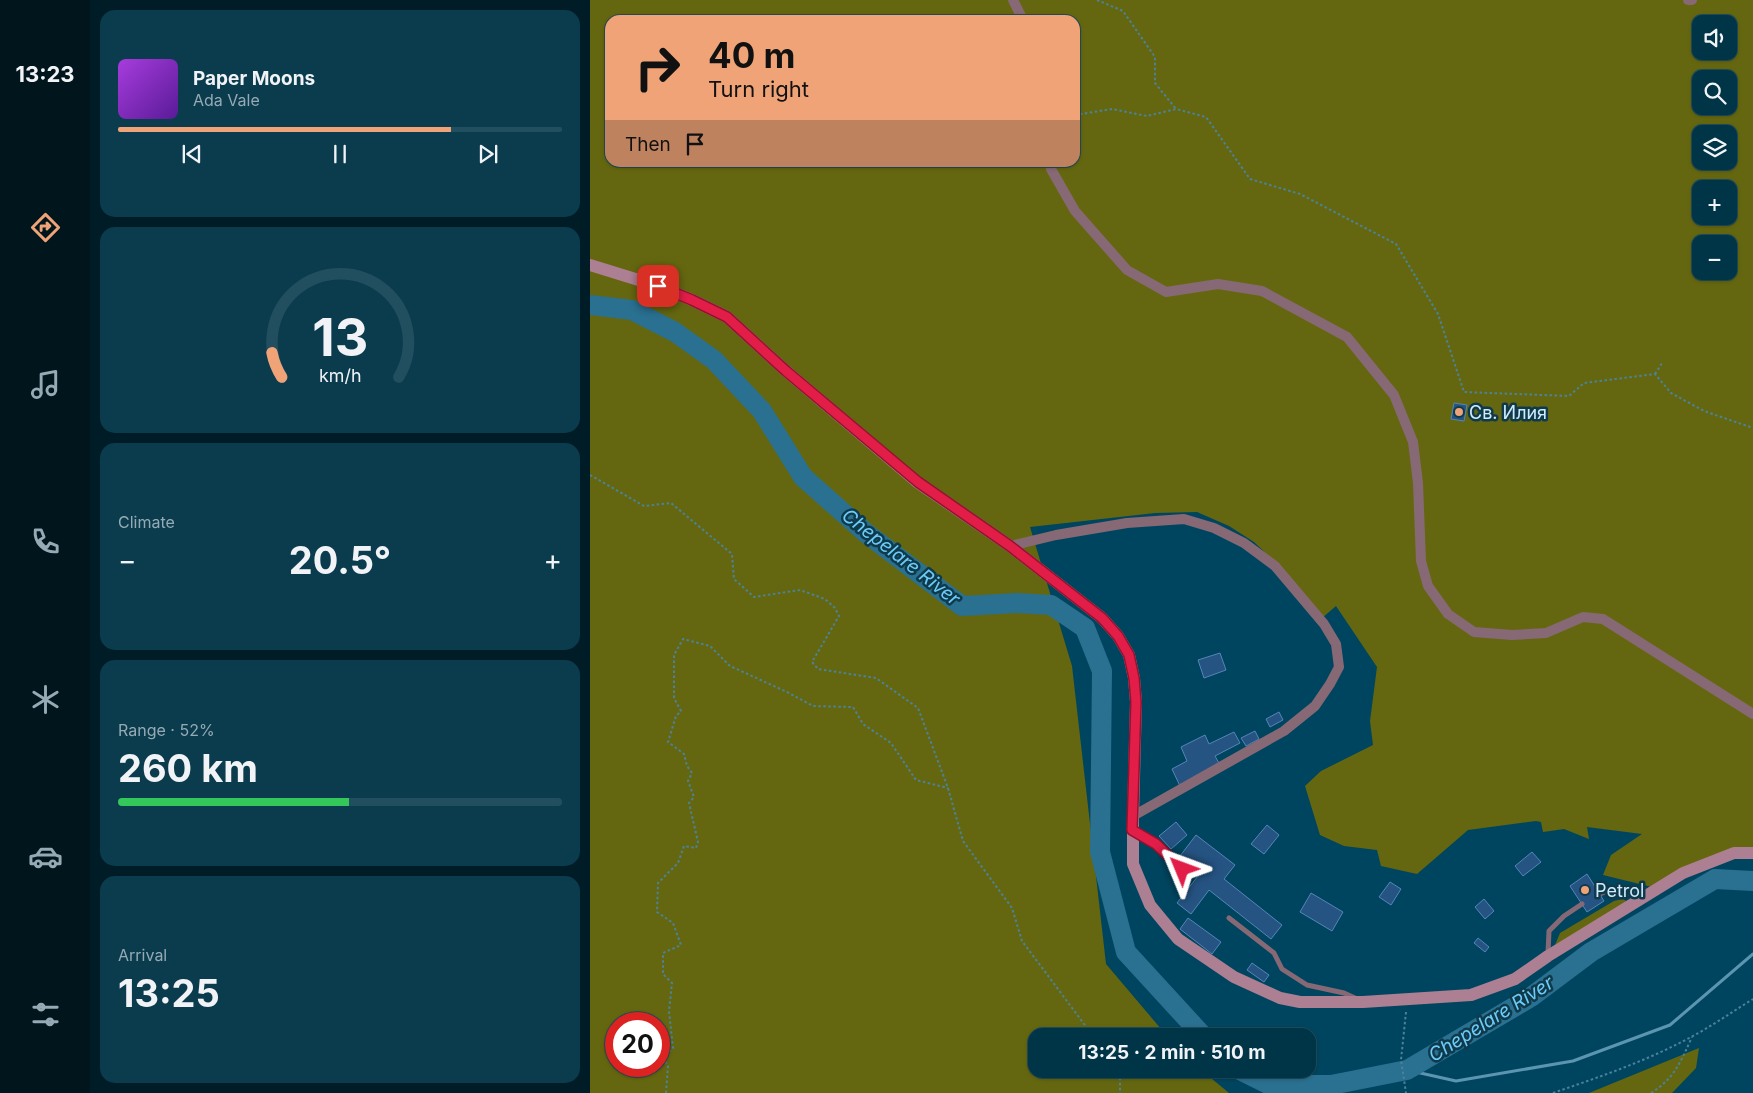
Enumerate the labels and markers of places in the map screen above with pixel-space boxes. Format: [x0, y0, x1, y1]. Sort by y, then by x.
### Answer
pin [637, 265, 679, 307]
place label: Св. Илия [1469, 402, 1547, 423]
marker: Св. Илия [1453, 406, 1465, 418]
place label: Petrol [1595, 880, 1644, 901]
marker: Petrol [1579, 884, 1591, 896]

